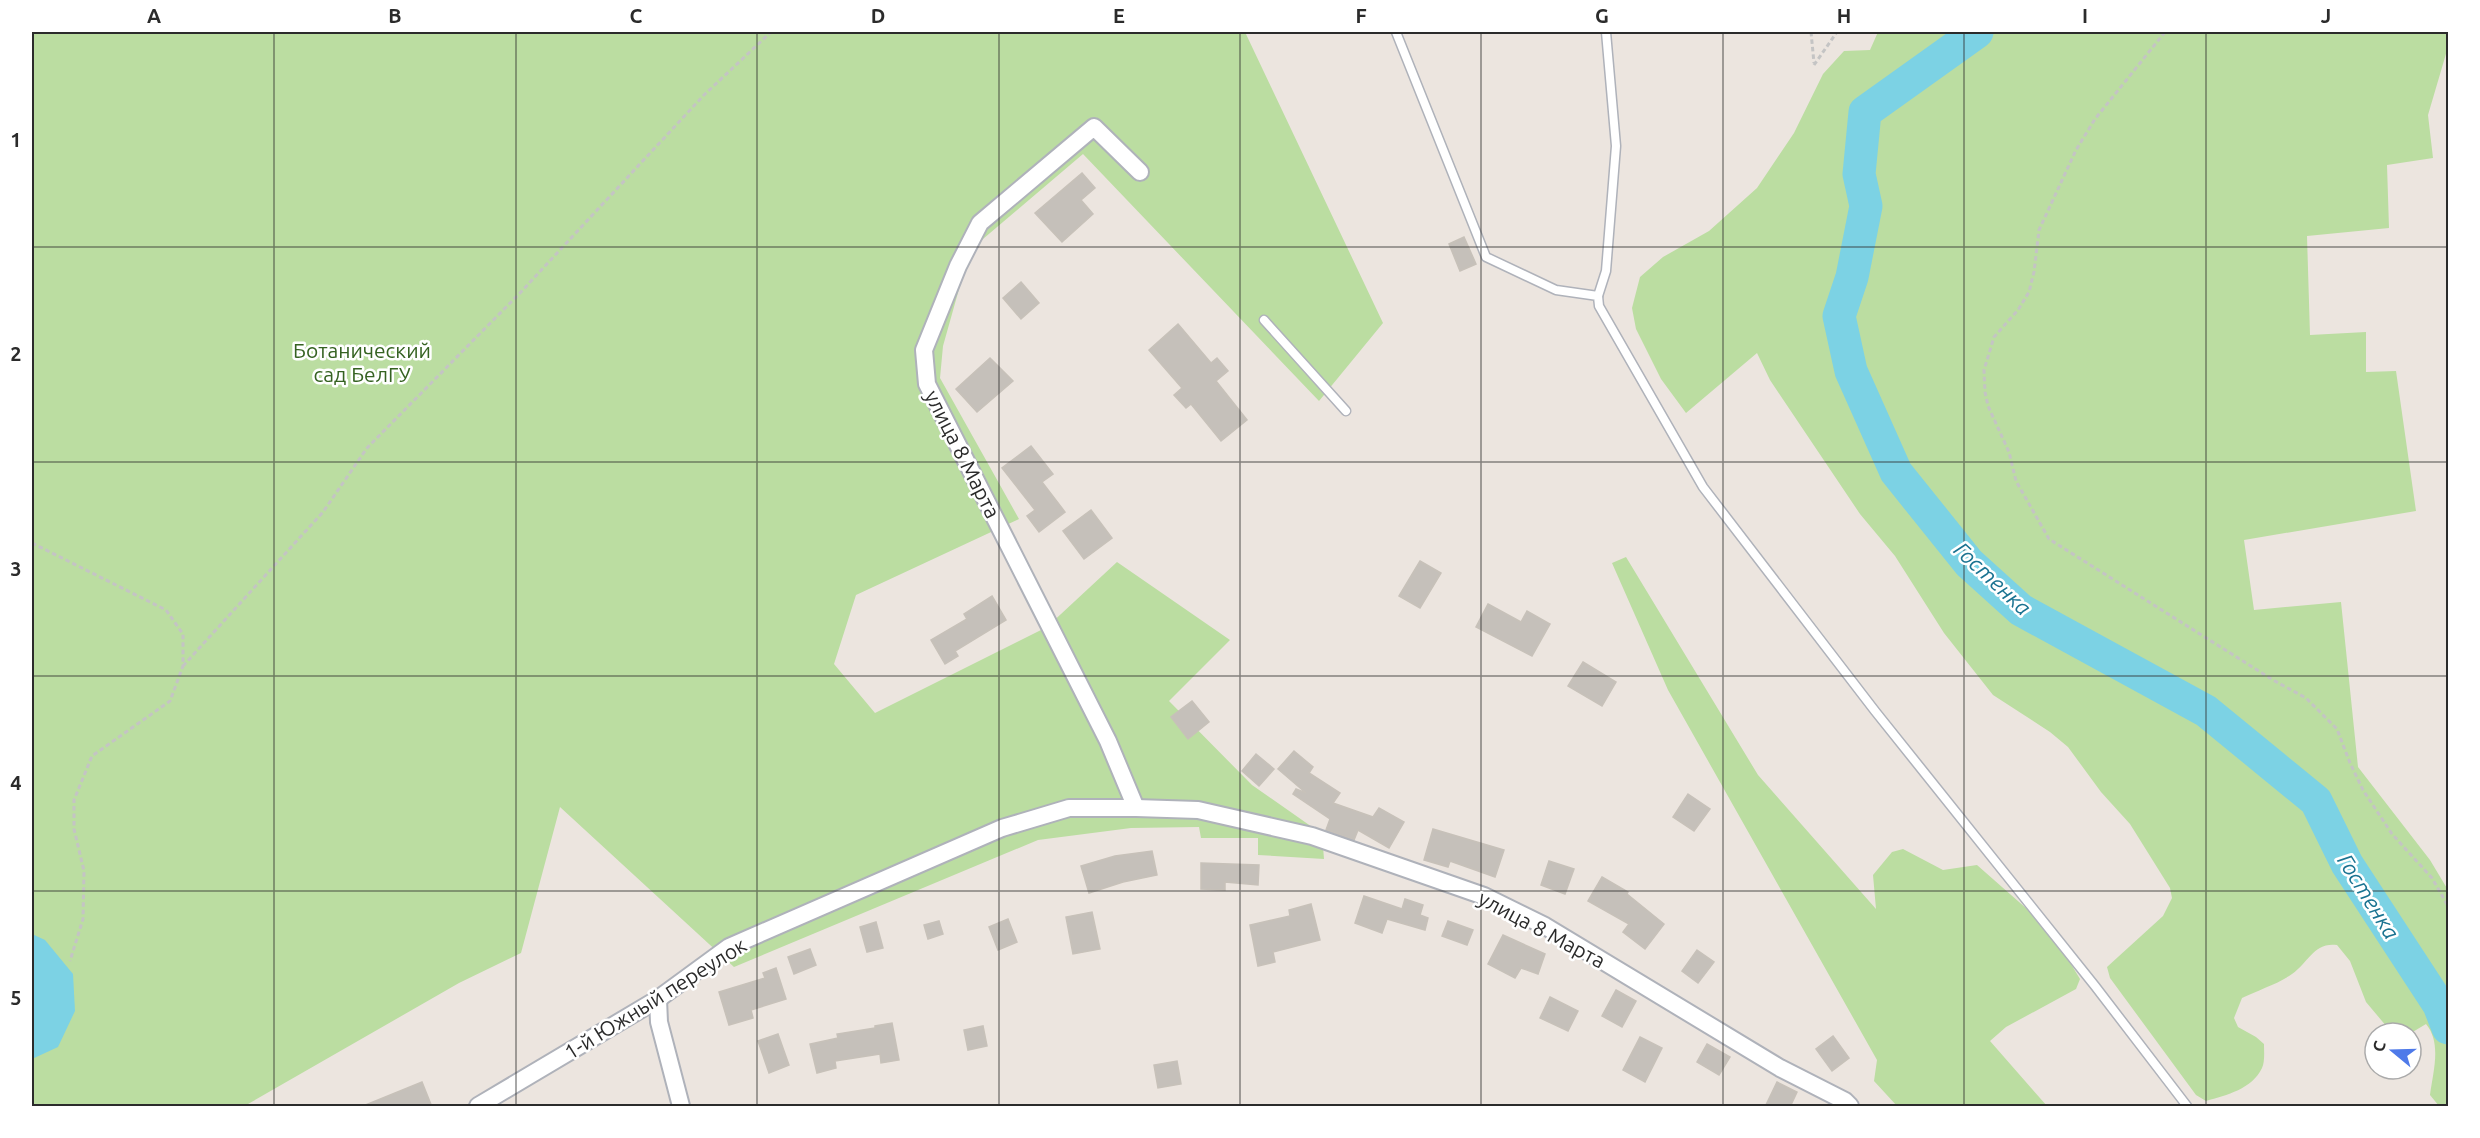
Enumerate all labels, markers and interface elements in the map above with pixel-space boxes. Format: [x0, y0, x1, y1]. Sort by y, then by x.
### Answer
text: A [147, 4, 161, 27]
text: B [388, 4, 402, 27]
text: C [630, 4, 643, 27]
text: D [871, 4, 885, 27]
text: E [1113, 4, 1125, 27]
text: F [1355, 4, 1367, 27]
text: G [1595, 4, 1609, 27]
text: H [1837, 4, 1851, 27]
text: I [2082, 4, 2088, 27]
text: J [2321, 4, 2331, 27]
text: 1 [10, 128, 22, 151]
park label: Ботанический сад БелГУ [293, 338, 431, 386]
text: 2 [10, 342, 22, 365]
street label: улица 8 Марта [920, 386, 1006, 522]
water label: Гостенка [1950, 536, 2037, 620]
text: 3 [10, 557, 22, 580]
text: 4 [10, 771, 22, 794]
water label: Гостенка [2333, 849, 2405, 943]
street label: улица 8 Марта [1474, 885, 1610, 973]
street label: 1-й Южный переулок [560, 932, 751, 1064]
text: 5 [10, 986, 22, 1009]
north arrow [2363, 1021, 2423, 1081]
text: С [2369, 1038, 2389, 1054]

